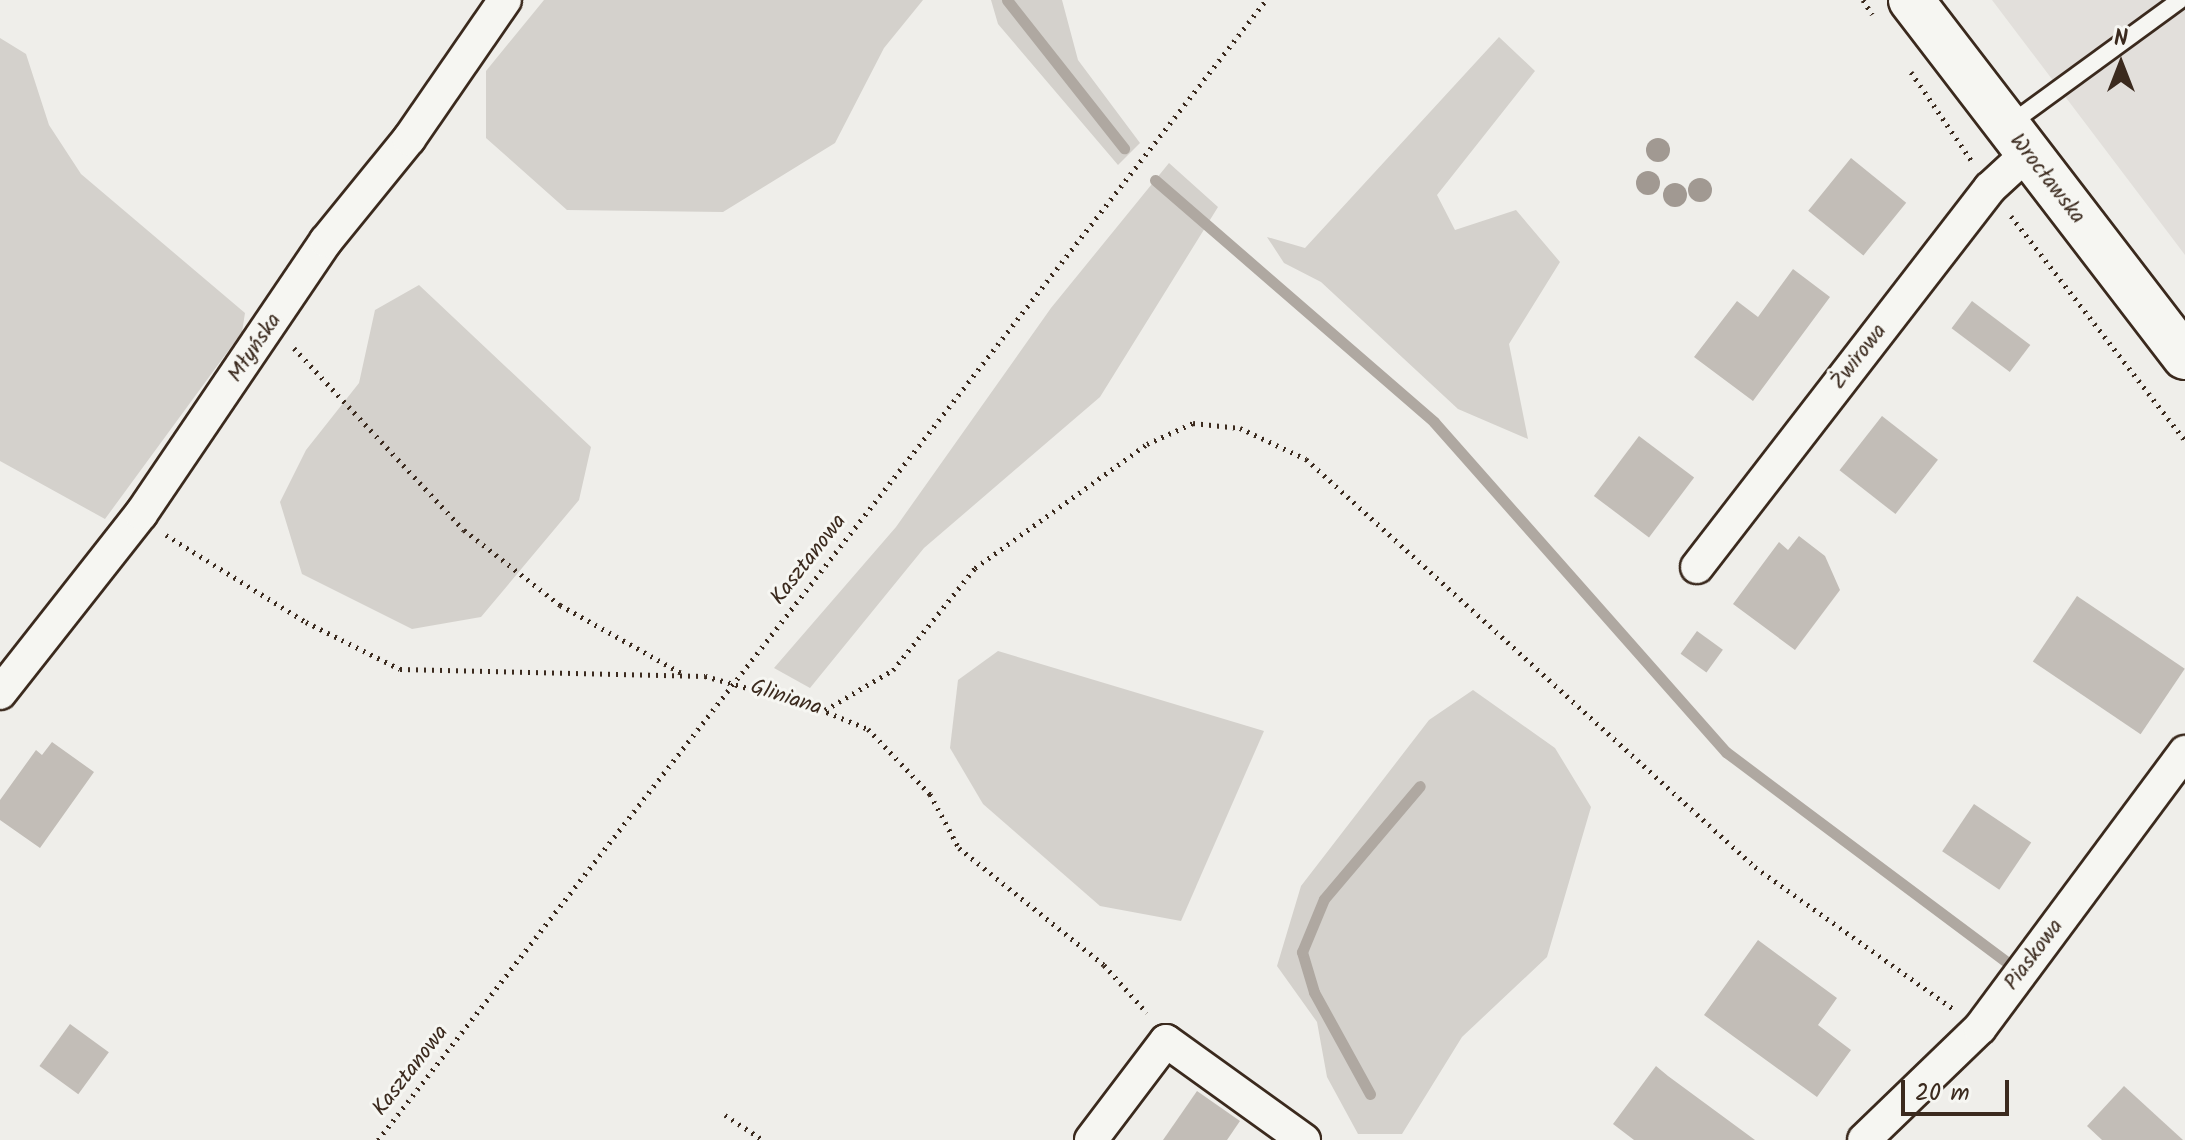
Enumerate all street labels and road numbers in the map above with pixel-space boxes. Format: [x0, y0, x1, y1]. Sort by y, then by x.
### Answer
street label: Wrocławska [2004, 129, 2090, 229]
street label: Młyńska [222, 309, 288, 387]
street label: Żwirowa [1825, 319, 1893, 395]
street label: Kasztanowa [765, 509, 853, 611]
street label: Gliniana [747, 674, 825, 722]
street label: Piaskowa [1999, 914, 2069, 996]
street label: Kasztanowa [367, 1020, 455, 1122]

